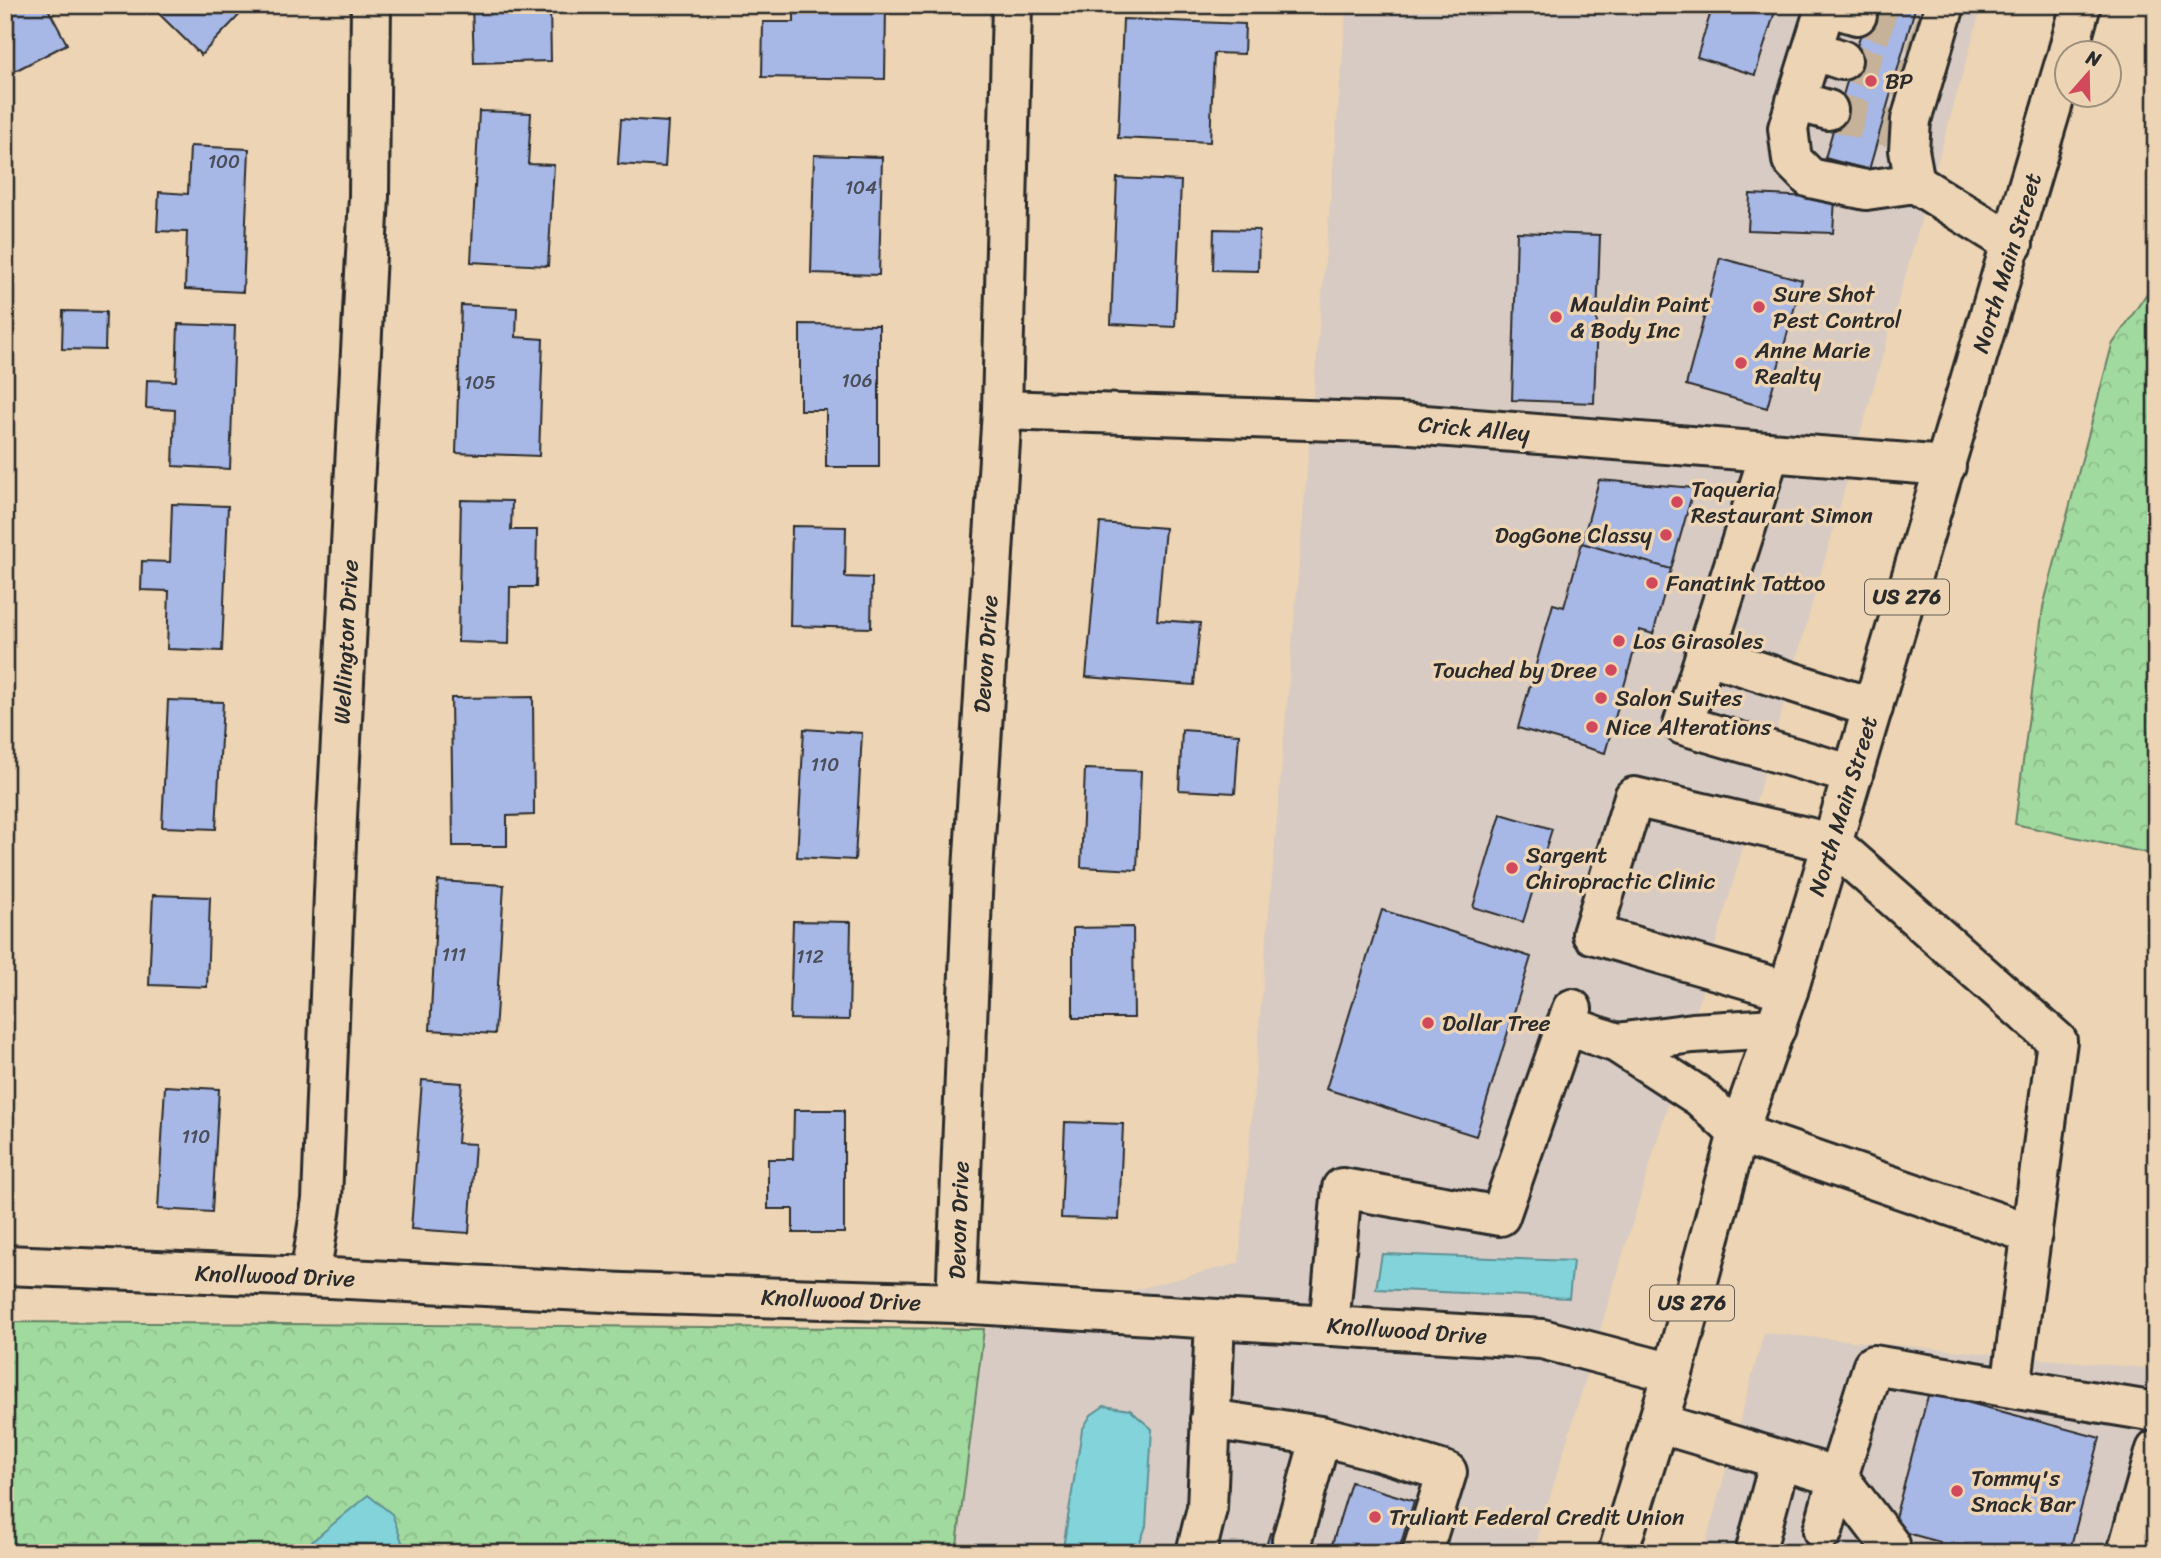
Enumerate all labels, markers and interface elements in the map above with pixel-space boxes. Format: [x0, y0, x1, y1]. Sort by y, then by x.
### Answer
north arrow [2052, 38, 2122, 108]
text: N [2081, 40, 2106, 77]
place label: BP [1885, 61, 1914, 102]
marker: BP [1863, 73, 1879, 89]
house number: 100 [208, 145, 240, 178]
street label: North Main Street [1960, 168, 2054, 358]
house number: 104 [845, 171, 877, 204]
place label: Sure Shot Pest Control [1773, 274, 1902, 341]
place label: Mauldin Paint & Body Inc [1570, 284, 1710, 351]
marker: Sure Shot Pest Control [1751, 299, 1767, 315]
marker: Mauldin Paint & Body Inc [1548, 309, 1564, 325]
place label: Anne Marie Realty [1754, 330, 1871, 397]
marker: Anne Marie Realty [1733, 355, 1749, 371]
house number: 106 [842, 364, 872, 397]
house number: 105 [464, 366, 496, 399]
street label: Crick Alley [1417, 404, 1532, 454]
place label: Taqueria Restaurant Simon [1691, 469, 1873, 536]
marker: Taqueria Restaurant Simon [1669, 494, 1685, 510]
place label: DogGone Classy [1495, 515, 1652, 556]
marker: DogGone Classy [1658, 527, 1674, 543]
street label: Wellington Drive [321, 558, 371, 725]
place label: Fanatink Tattoo [1666, 563, 1825, 604]
marker: Fanatink Tattoo [1644, 575, 1660, 591]
road number: US 276 [1865, 580, 1949, 614]
street label: Devon Drive [961, 593, 1011, 714]
place label: Los Girasoles [1633, 621, 1764, 662]
marker: Los Girasoles [1611, 633, 1627, 649]
place label: Touched by Dree [1432, 650, 1597, 691]
marker: Touched by Dree [1603, 662, 1619, 678]
place label: Salon Suites [1615, 678, 1743, 719]
marker: Salon Suites [1593, 690, 1609, 706]
place label: Nice Alterations [1606, 707, 1772, 748]
street label: North Main Street [1796, 711, 1890, 901]
marker: Nice Alterations [1584, 719, 1600, 735]
house number: 110 [811, 748, 839, 781]
place label: Sargent Chiropractic Clinic [1526, 835, 1716, 902]
marker: Sargent Chiropractic Clinic [1504, 860, 1520, 876]
house number: 111 [442, 938, 466, 971]
house number: 112 [796, 940, 824, 973]
place label: Dollar Tree [1442, 1003, 1551, 1044]
marker: Dollar Tree [1420, 1015, 1436, 1031]
house number: 110 [182, 1120, 210, 1153]
street label: Devon Drive [936, 1160, 982, 1280]
street label: Knollwood Drive [194, 1253, 356, 1299]
street label: Knollwood Drive [760, 1277, 922, 1323]
road number: US 276 [1650, 1286, 1734, 1320]
street label: Knollwood Drive [1326, 1305, 1489, 1357]
place label: Tommy's Snack Bar [1971, 1458, 2076, 1525]
marker: Tommy's Snack Bar [1949, 1483, 1965, 1499]
place label: Truliant Federal Credit Union [1389, 1497, 1685, 1538]
marker: Truliant Federal Credit Union [1367, 1509, 1383, 1525]

